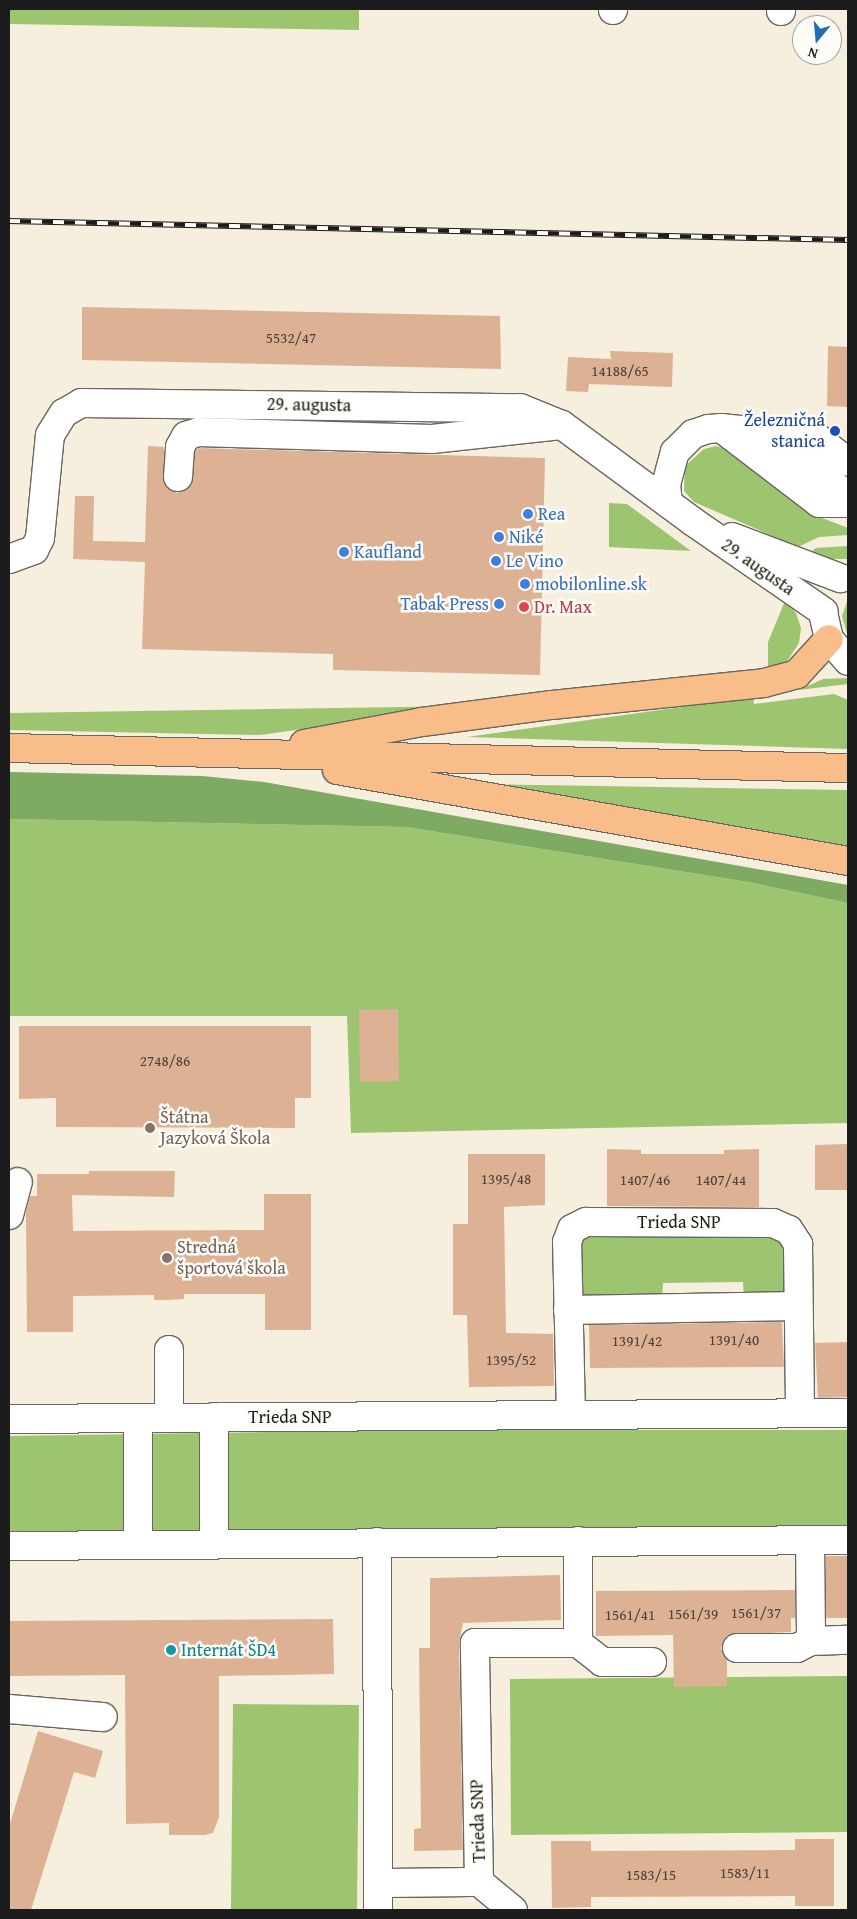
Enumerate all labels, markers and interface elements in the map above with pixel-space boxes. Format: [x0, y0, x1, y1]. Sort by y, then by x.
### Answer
north arrow [792, 15, 842, 65]
text: N [806, 42, 820, 64]
house number: 5532/47 [266, 329, 316, 347]
house number: 14188/65 [591, 362, 649, 380]
street label: 29. augusta [267, 393, 351, 417]
place label: Železničná stanica [744, 410, 825, 452]
marker: Železničná stanica [829, 425, 841, 437]
place label: Rea [538, 503, 565, 525]
marker: Rea [522, 508, 534, 520]
place label: Niké [509, 526, 543, 548]
marker: Niké [493, 531, 505, 543]
street label: 29. augusta [717, 534, 799, 600]
place label: Kaufland [354, 541, 422, 563]
marker: Kaufland [338, 546, 350, 558]
place label: Le Vino [506, 550, 563, 572]
marker: Le Vino [490, 555, 502, 567]
place label: mobilonline.sk [535, 573, 647, 595]
marker: mobilonline.sk [519, 578, 531, 590]
place label: Tabak Press [401, 593, 489, 615]
place label: Dr. Max [534, 596, 592, 618]
marker: Tabak Press [493, 598, 505, 610]
marker: Dr. Max [518, 601, 530, 613]
house number: 2748/86 [140, 1052, 190, 1070]
place label: Štátna Jazyková Škola [160, 1107, 270, 1150]
marker: Štátna Jazyková Škola [144, 1122, 156, 1134]
house number: 1395/48 [481, 1170, 531, 1188]
house number: 1407/46 [620, 1171, 670, 1189]
house number: 1407/44 [696, 1171, 746, 1189]
street label: Trieda SNP [637, 1211, 721, 1233]
place label: Stredná športová škola [177, 1237, 286, 1280]
marker: Stredná športová škola [161, 1252, 173, 1264]
house number: 1391/40 [709, 1331, 759, 1349]
house number: 1391/42 [612, 1332, 662, 1350]
house number: 1395/52 [486, 1351, 536, 1369]
street label: Trieda SNP [248, 1406, 332, 1428]
house number: 1561/37 [731, 1604, 781, 1622]
house number: 1561/39 [668, 1605, 718, 1623]
house number: 1561/41 [605, 1606, 655, 1624]
place label: Internát ŠD4 [181, 1639, 276, 1661]
marker: Internát ŠD4 [165, 1644, 177, 1656]
street label: Trieda SNP [466, 1779, 490, 1863]
house number: 1583/11 [720, 1864, 770, 1882]
house number: 1583/15 [626, 1866, 676, 1884]

